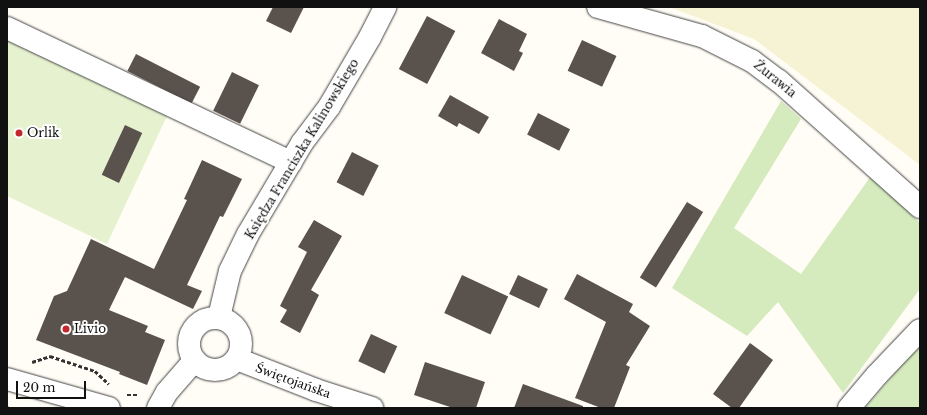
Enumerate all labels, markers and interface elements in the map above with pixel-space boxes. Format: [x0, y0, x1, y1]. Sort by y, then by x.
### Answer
street label: Księdza Franciszka Kalinowskiego [242, 56, 362, 242]
street label: Żurawia [751, 58, 799, 100]
place label: Orlik [27, 126, 59, 140]
marker: Orlik [14, 128, 24, 138]
place label: Livio [74, 322, 106, 336]
marker: Livio [61, 324, 71, 334]
street label: Świętojańska [253, 361, 333, 401]
scale bar [18, 373, 88, 399]
text: 20 m [23, 380, 55, 395]

